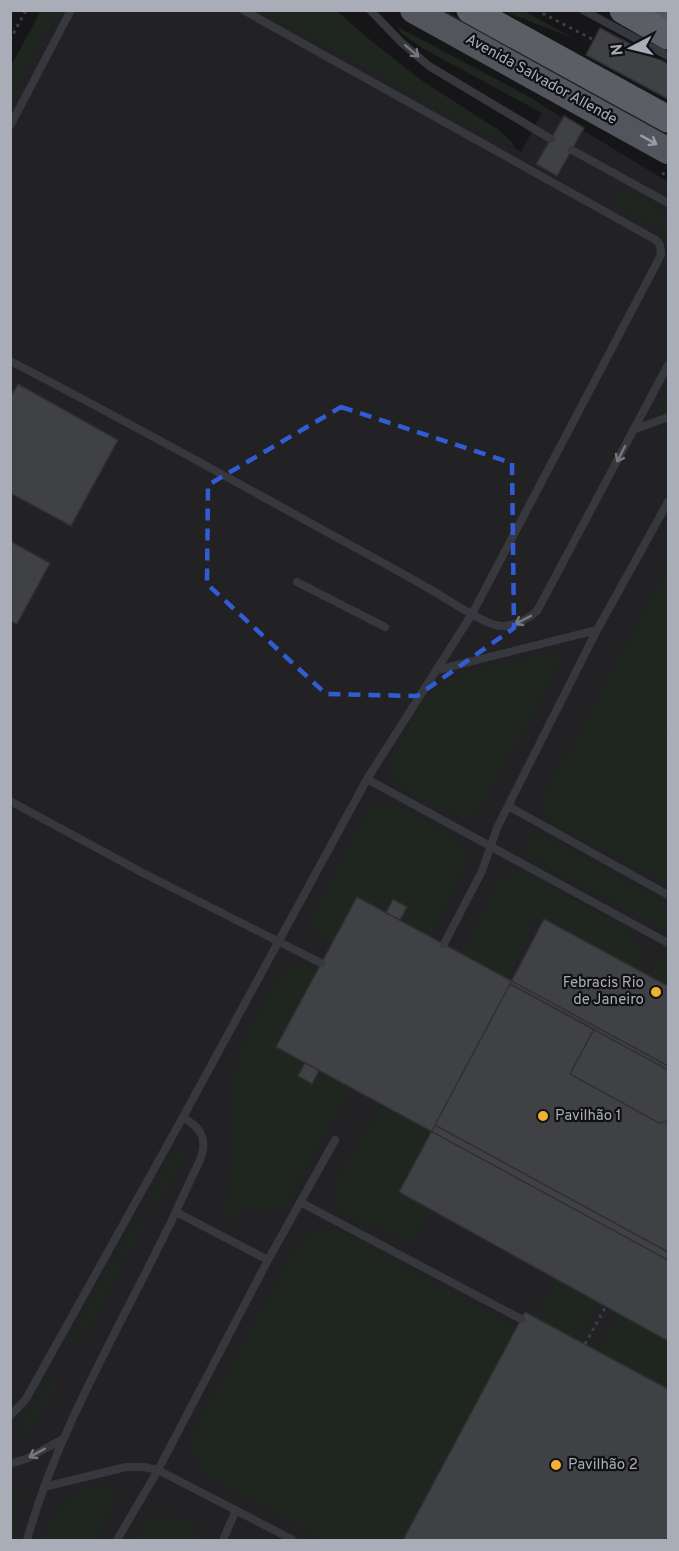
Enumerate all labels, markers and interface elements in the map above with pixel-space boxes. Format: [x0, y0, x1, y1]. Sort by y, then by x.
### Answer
north arrow [601, 18, 661, 78]
street label: Avenida Salvador Allende [462, 30, 620, 130]
text: N [607, 43, 629, 57]
one-way arrow [404, 45, 420, 58]
one-way arrow [640, 134, 657, 146]
one-way arrow [615, 444, 626, 462]
one-way arrow [514, 614, 532, 626]
place label: Febracis Rio de Janeiro [563, 974, 644, 1010]
marker: Febracis Rio de Janeiro [649, 985, 663, 999]
place label: Pavilhão 1 [555, 1107, 621, 1126]
marker: Pavilhão 1 [536, 1109, 550, 1123]
one-way arrow [29, 1448, 47, 1459]
place label: Pavilhão 2 [568, 1456, 638, 1475]
marker: Pavilhão 2 [549, 1458, 563, 1472]

